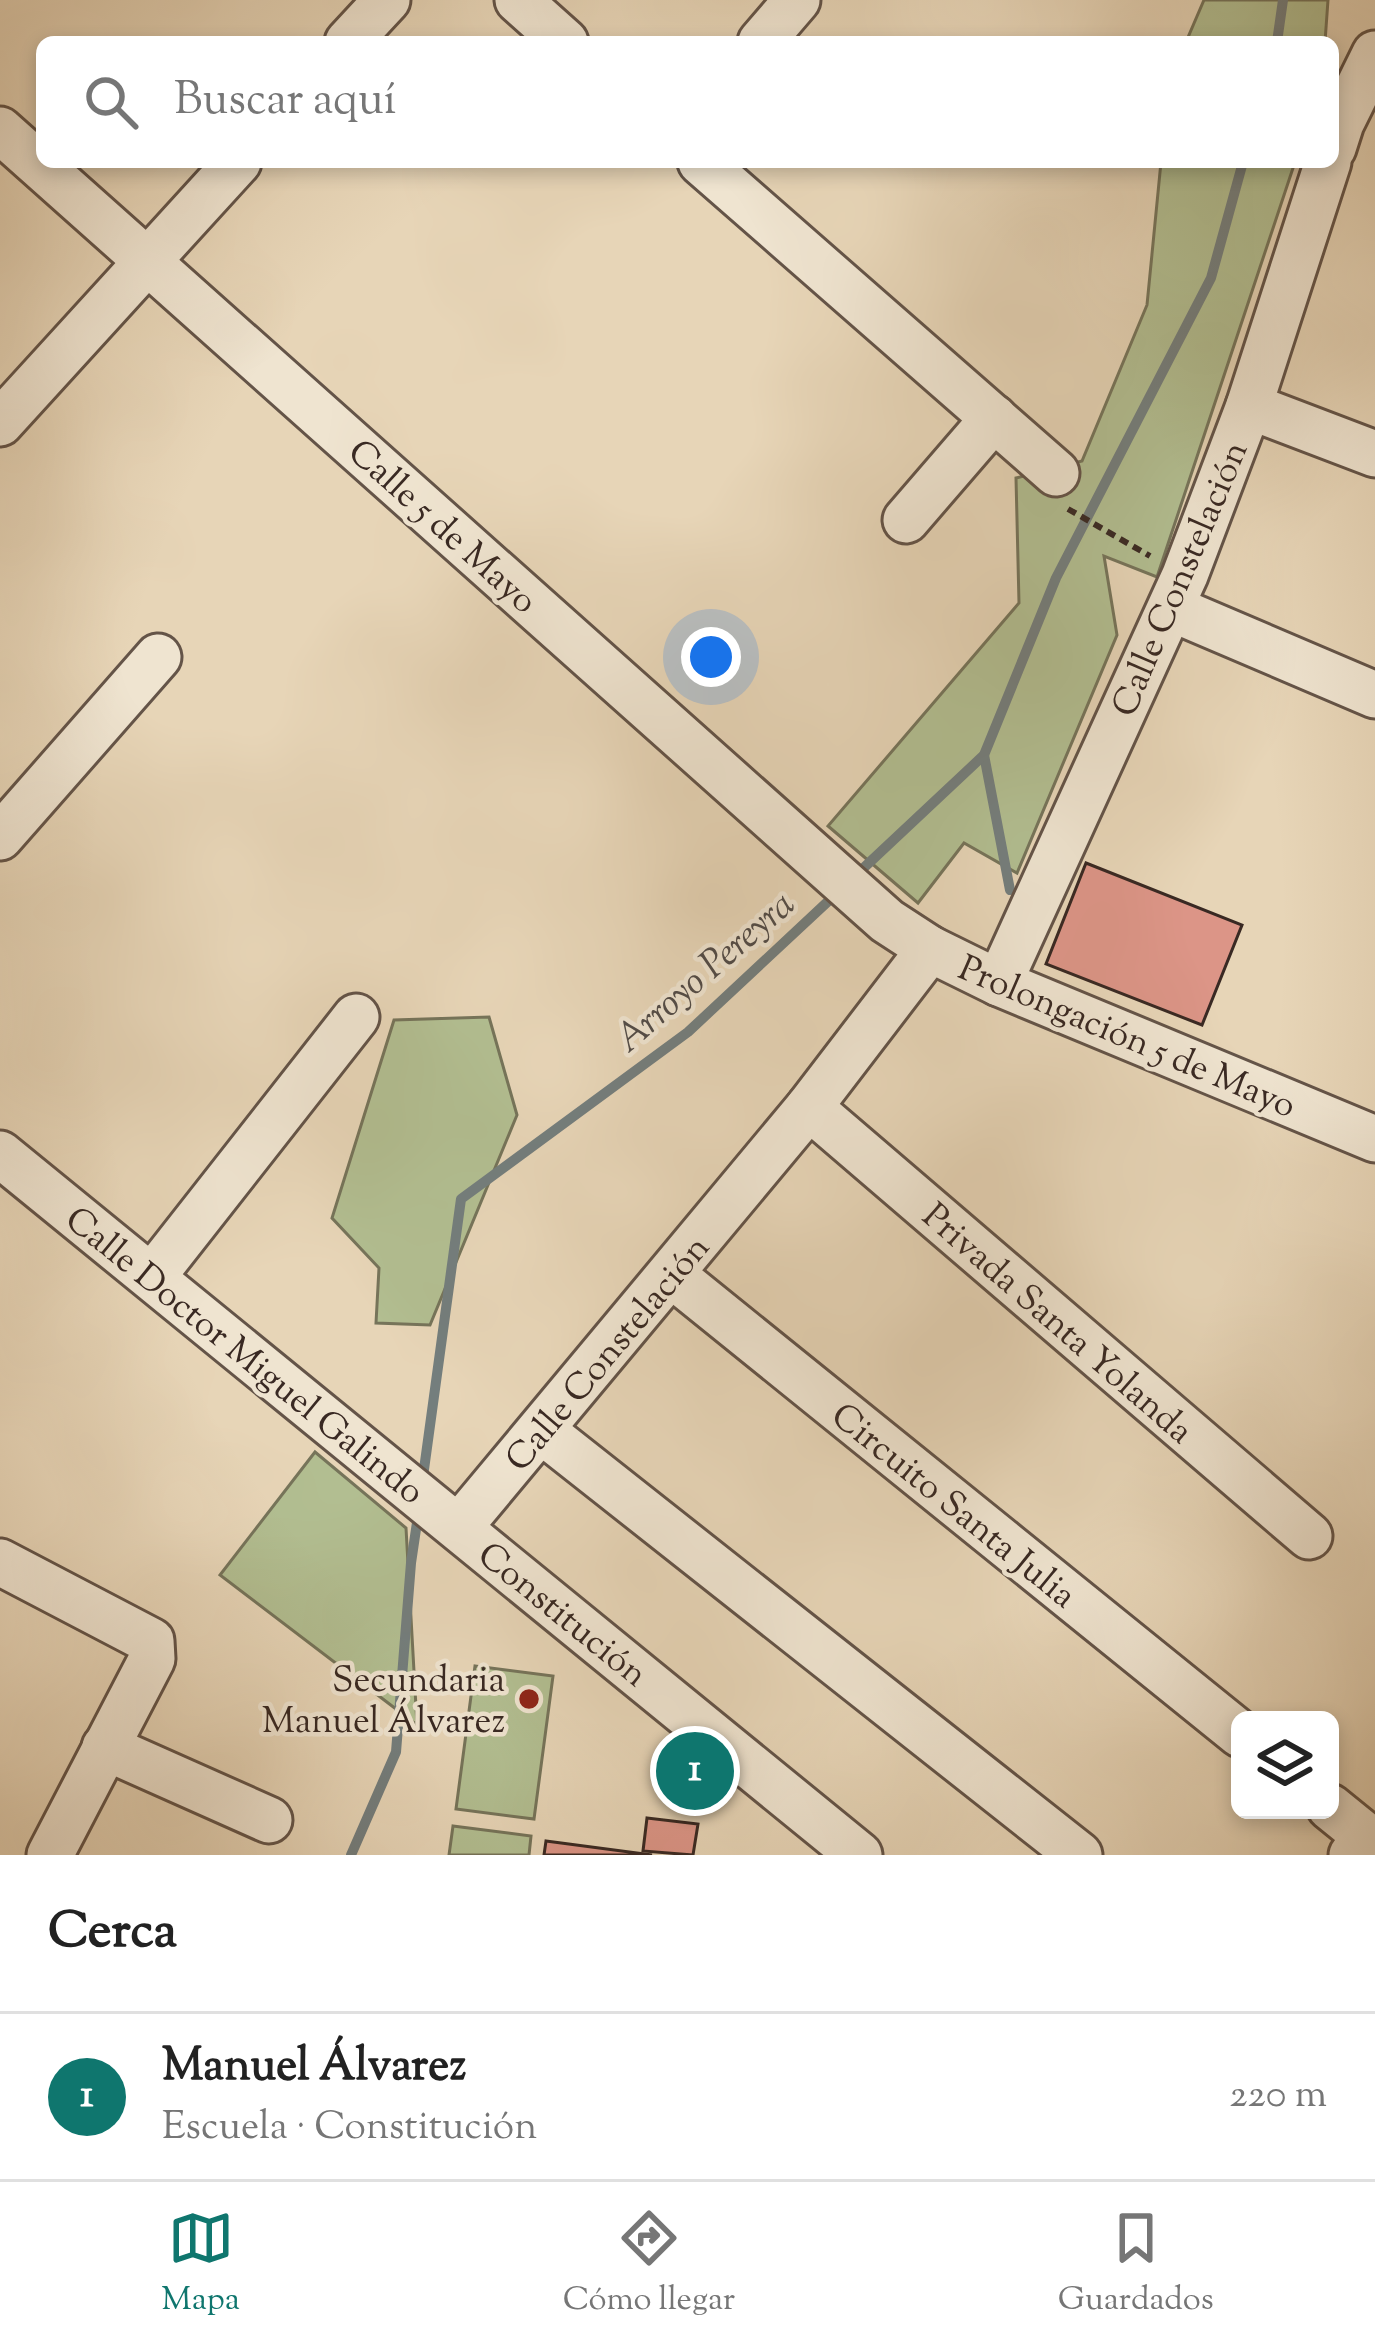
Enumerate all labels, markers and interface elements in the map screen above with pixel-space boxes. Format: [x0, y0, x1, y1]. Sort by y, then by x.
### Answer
search box [36, 36, 1339, 168]
icon: search [78, 69, 144, 135]
text: Buscar aquí [174, 70, 396, 135]
street label: Calle 5 de Mayo [335, 428, 548, 628]
street label: Calle Constelación [1100, 434, 1263, 725]
your location [681, 627, 741, 687]
water label: Arroyo Pereyra [604, 879, 809, 1068]
street label: Prolongación 5 de Mayo [950, 944, 1303, 1133]
street label: Privada Santa Yolanda [909, 1192, 1203, 1458]
street label: Calle Doctor Miguel Galindo [52, 1195, 434, 1519]
street label: Calle Constelación [494, 1225, 724, 1484]
street label: Circuito Santa Julia [819, 1392, 1086, 1622]
street label: Constitución [465, 1531, 658, 1701]
place label: Secundaria Manuel Álvarez [262, 1656, 505, 1749]
marker: Secundaria Manuel Álvarez [516, 1686, 542, 1712]
map controls [1231, 1711, 1339, 1819]
button: layers [1231, 1711, 1339, 1819]
pin: 1 [656, 1726, 734, 1816]
text: Cerca [48, 1897, 177, 1970]
text: Manuel Álvarez [162, 2036, 466, 2101]
text: 1 [80, 2069, 94, 2125]
text: 220 m [1229, 2069, 1327, 2125]
text: Escuela · Constitución [162, 2101, 537, 2157]
tab: Mapa [161, 2205, 240, 2325]
tab: Cómo llegar [563, 2205, 735, 2325]
tab: Guardados [1058, 2205, 1214, 2325]

